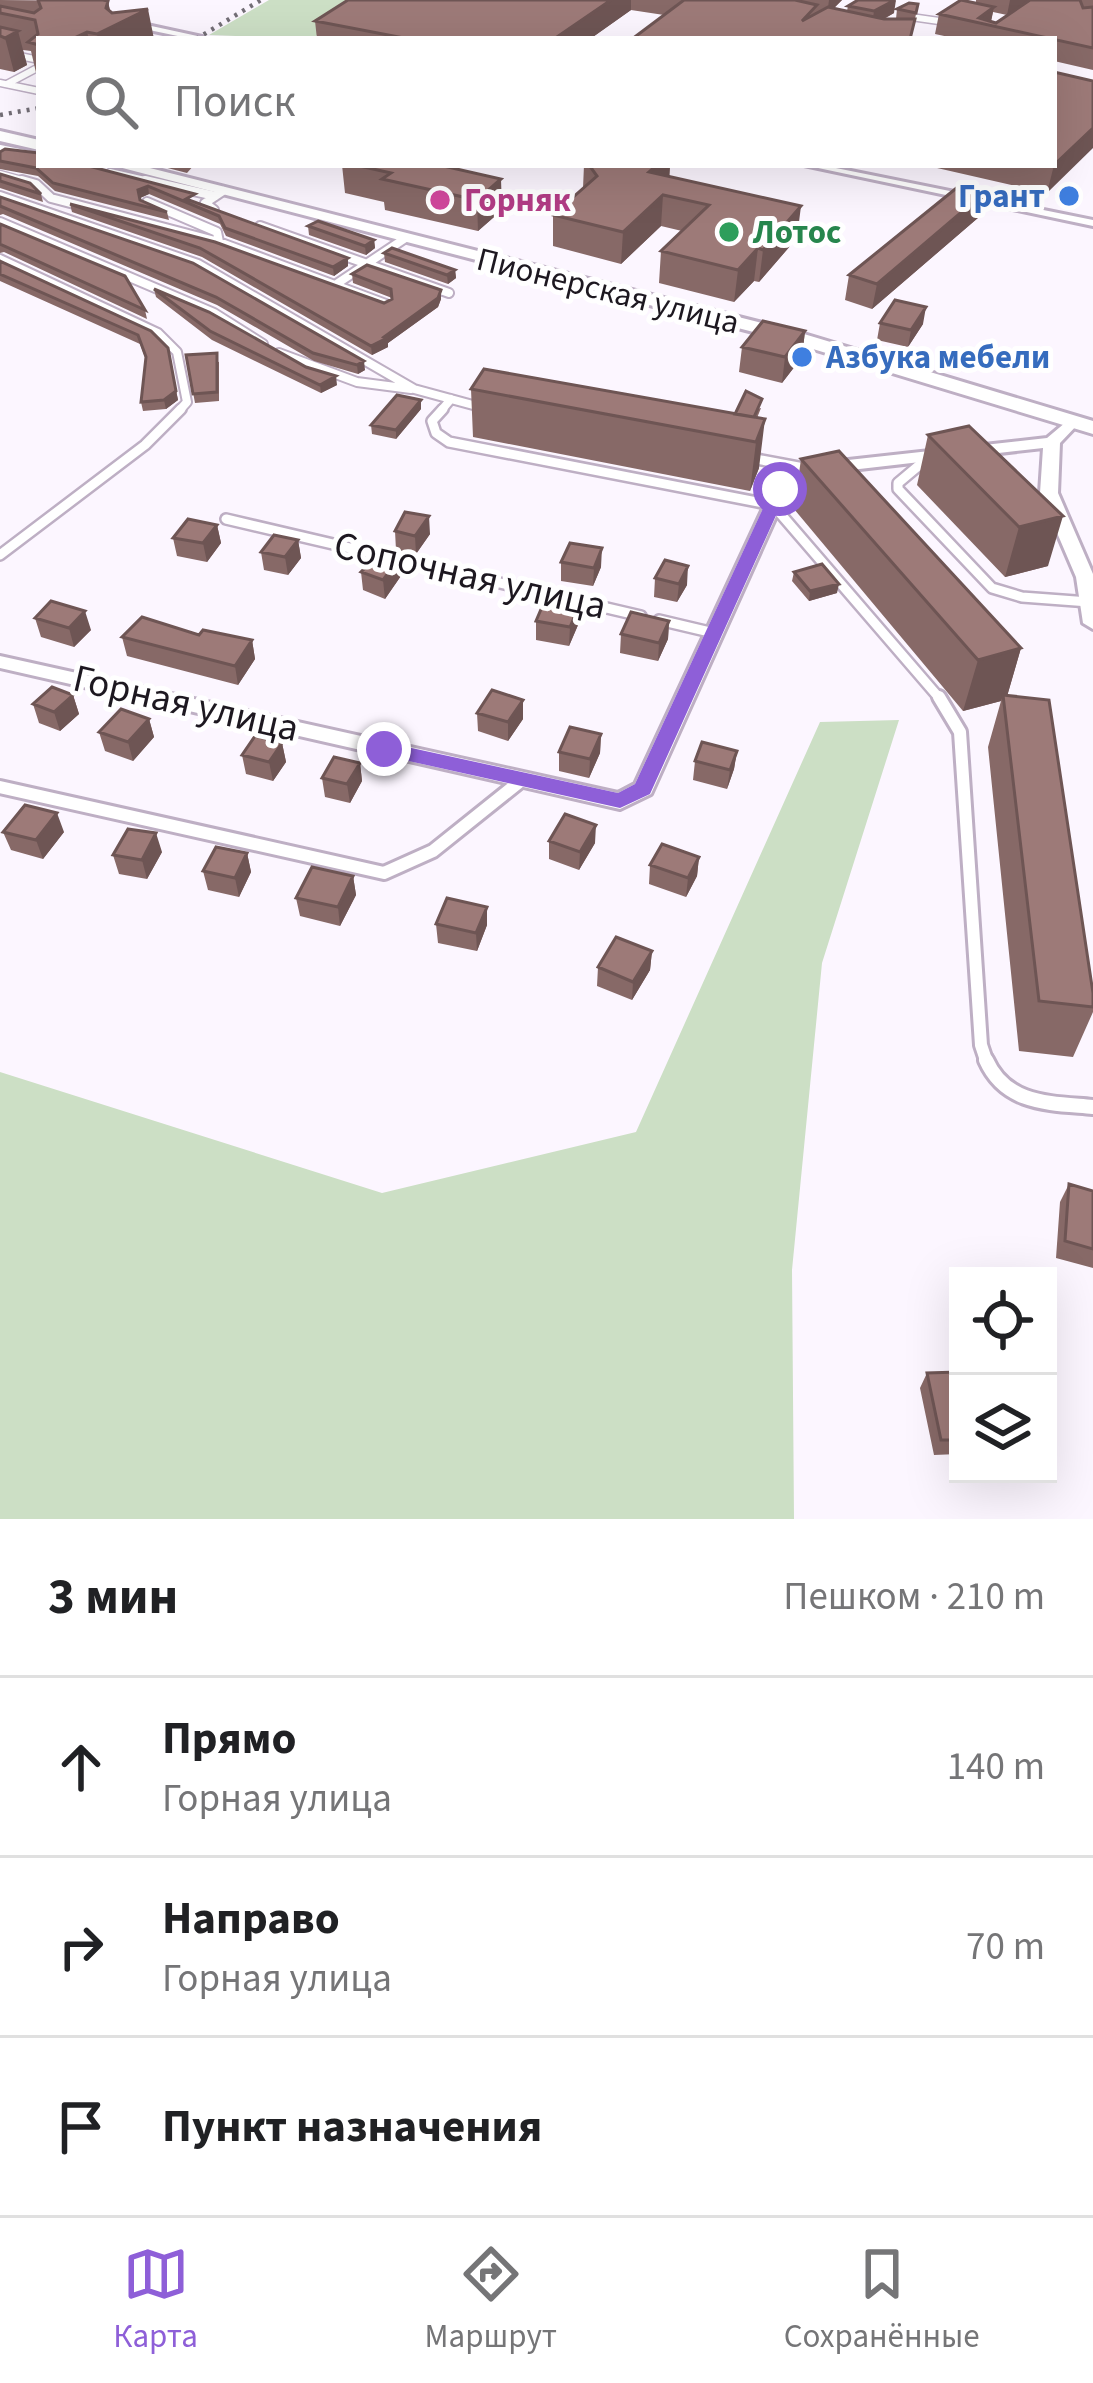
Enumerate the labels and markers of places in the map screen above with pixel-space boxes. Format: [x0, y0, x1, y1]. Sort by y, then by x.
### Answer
place label: Грант [958, 173, 1045, 220]
place label: Горняк [464, 177, 571, 224]
marker: Грант [1056, 183, 1082, 209]
marker: Горняк [427, 187, 453, 213]
place label: Лотос [752, 209, 841, 256]
marker: Лотос [716, 219, 742, 245]
place label: Азбука мебели [825, 334, 1050, 381]
marker: Азбука мебели [789, 344, 815, 370]

